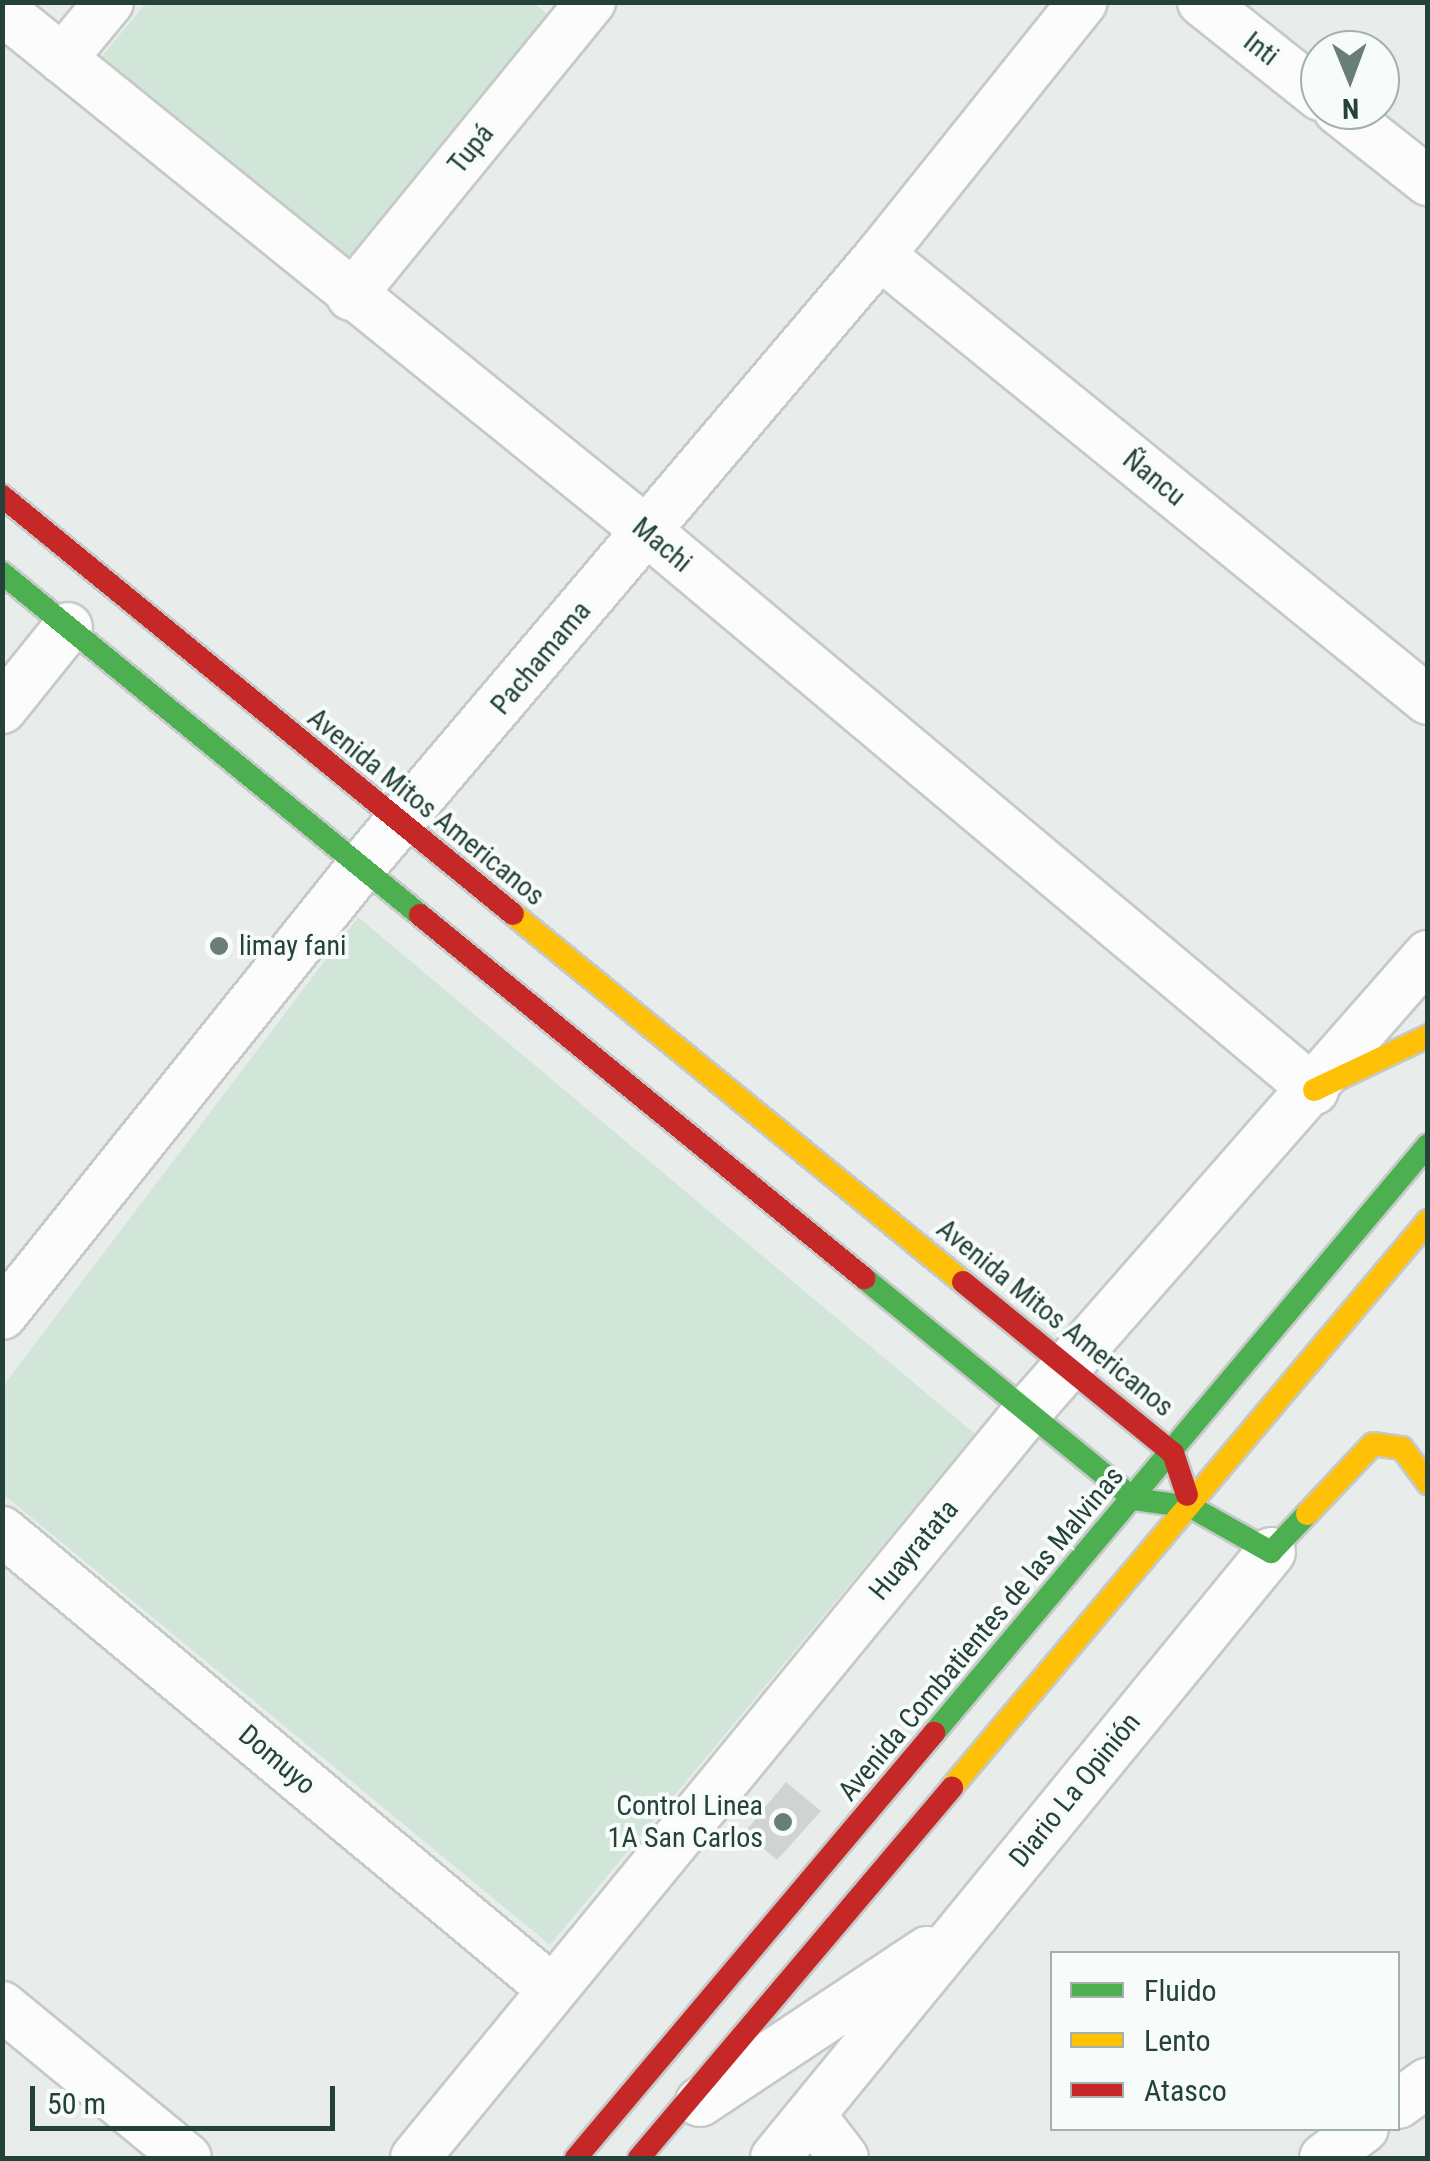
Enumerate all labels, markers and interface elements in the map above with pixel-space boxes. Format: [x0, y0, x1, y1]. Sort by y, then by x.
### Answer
street label: Inti [1237, 25, 1285, 73]
north arrow [1300, 30, 1400, 130]
text: N [1342, 92, 1359, 125]
street label: Tupá [441, 117, 501, 181]
street label: Ñancu [1116, 443, 1192, 513]
street label: Machi [625, 510, 699, 580]
street label: Pachamama [484, 594, 598, 722]
street label: Avenida Mitos Americanos [301, 701, 551, 913]
place label: limay fani [239, 929, 346, 963]
marker: limay fani [208, 935, 230, 957]
street label: Avenida Mitos Americanos [930, 1212, 1180, 1424]
street label: Avenida Combatientes de las Malvinas [831, 1460, 1131, 1808]
street label: Huayratata [862, 1493, 966, 1607]
street label: Diario La Opinión [1002, 1706, 1148, 1874]
street label: Domuyo [232, 1718, 322, 1802]
place label: Control Linea 1A San Carlos [608, 1789, 763, 1855]
marker: Control Linea 1A San Carlos [772, 1811, 794, 1833]
legend [1050, 1951, 1400, 2131]
text: Fluido [1144, 1973, 1217, 2008]
text: Lento [1144, 2023, 1211, 2058]
scale bar [35, 2066, 340, 2128]
text: Atasco [1144, 2073, 1227, 2108]
text: 50 m [47, 2086, 106, 2121]

